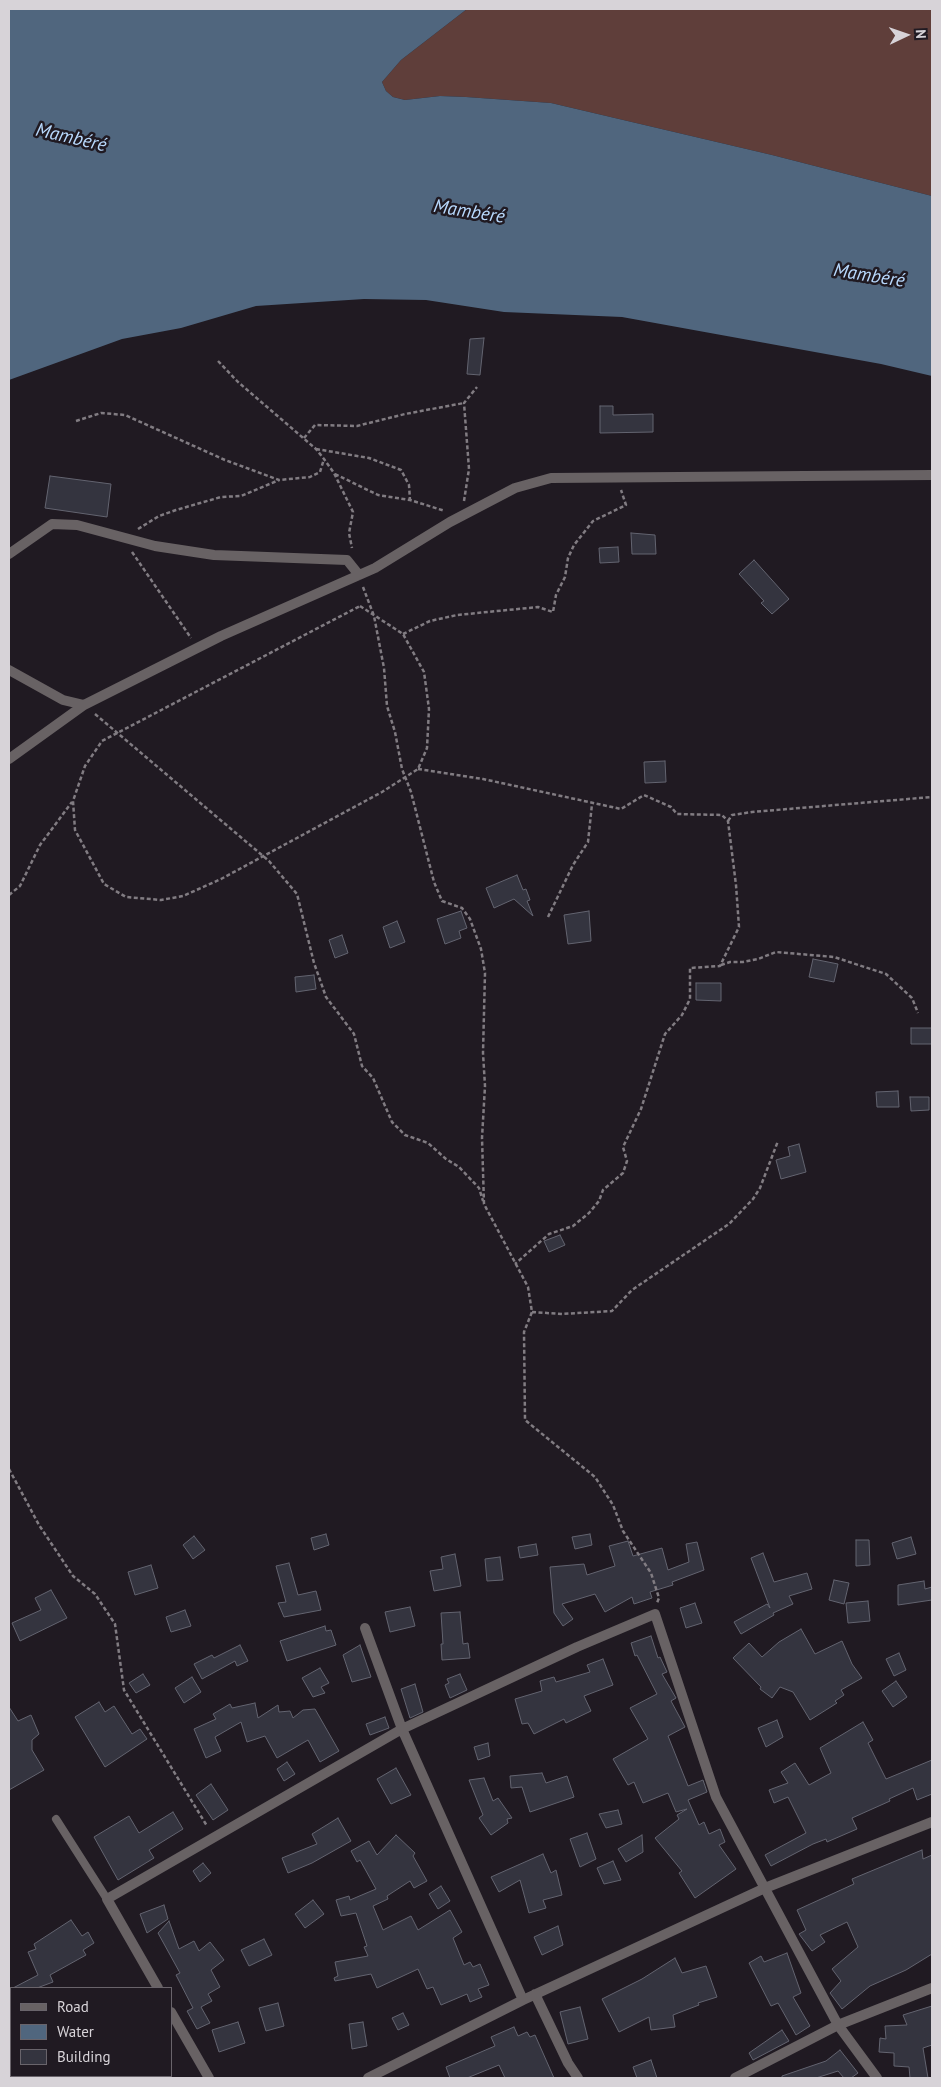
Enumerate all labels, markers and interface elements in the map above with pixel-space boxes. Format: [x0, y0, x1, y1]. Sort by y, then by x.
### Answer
north arrow [881, 10, 931, 60]
text: N [912, 29, 930, 39]
water label: Mambéré [33, 119, 109, 157]
water label: Mambéré [432, 195, 506, 229]
water label: Mambéré [832, 259, 906, 293]
legend [10, 1987, 172, 2077]
text: Road [57, 1997, 89, 2016]
text: Water [57, 2022, 94, 2041]
text: Building [57, 2047, 111, 2066]

